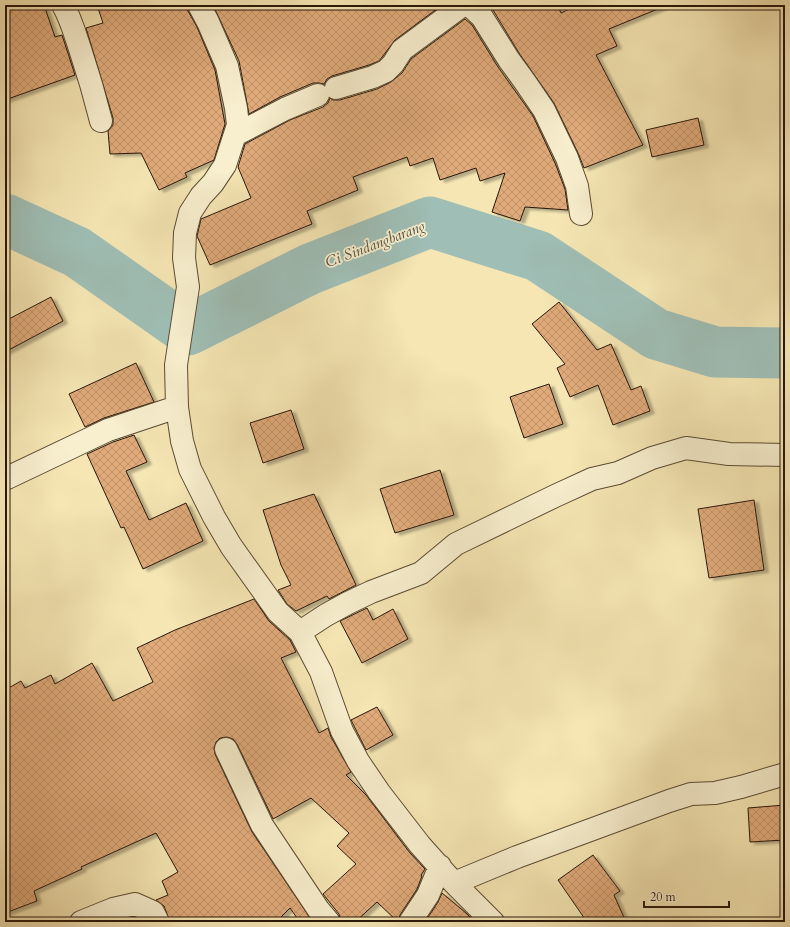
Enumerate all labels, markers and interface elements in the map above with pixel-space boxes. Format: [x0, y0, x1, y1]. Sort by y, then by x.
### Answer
water label: Ci Sindangbarang [322, 216, 428, 272]
scale bar [644, 883, 729, 909]
text: 20 m [650, 889, 677, 905]

